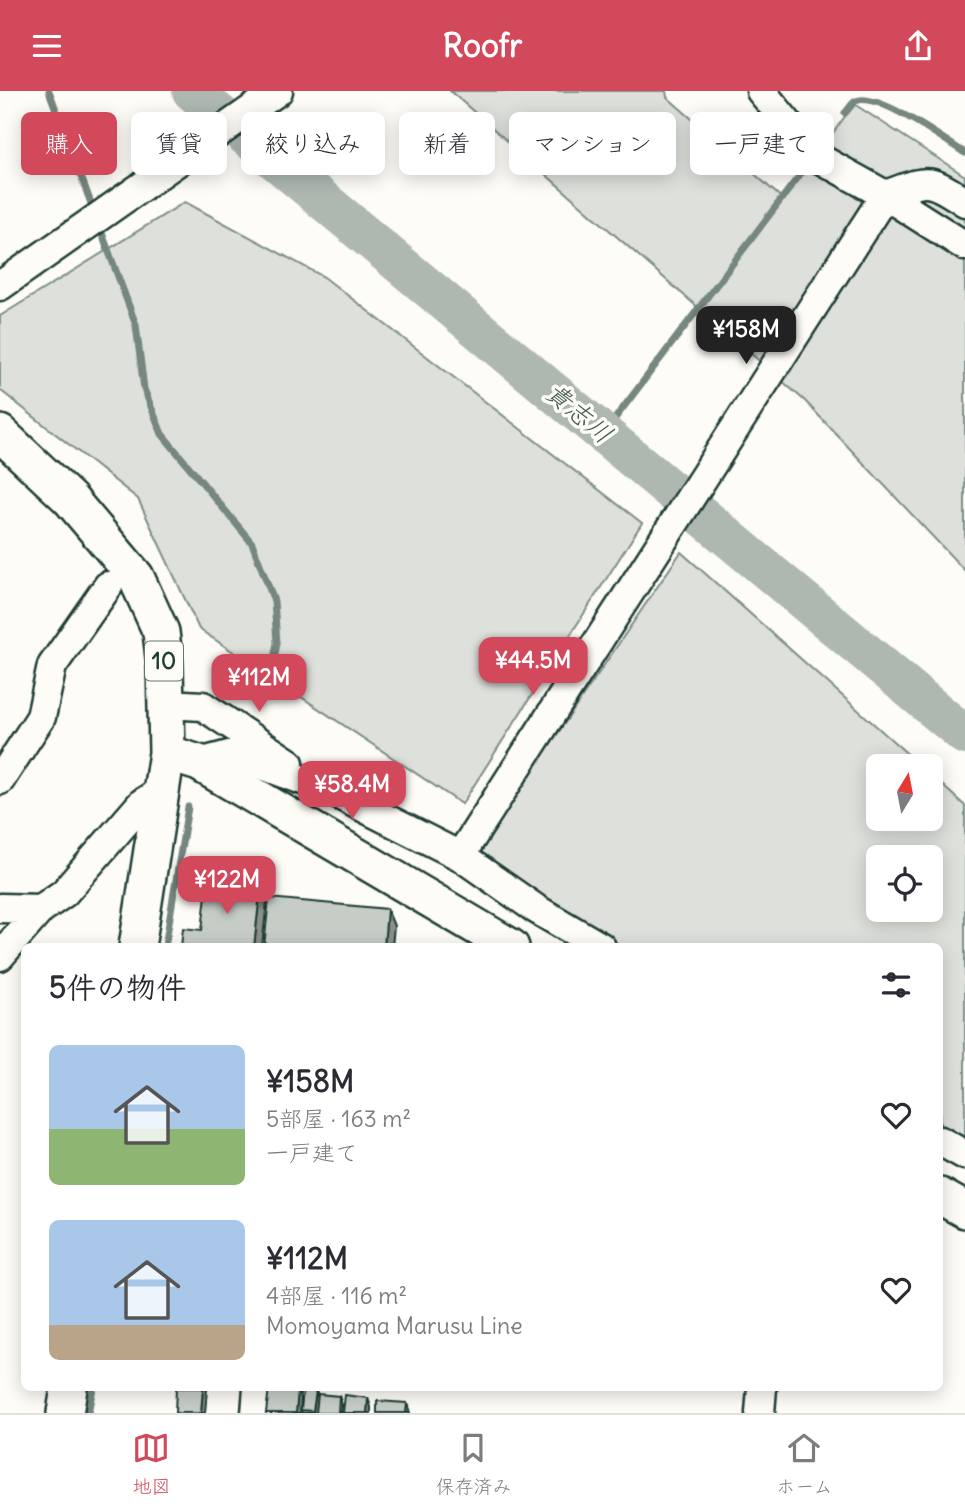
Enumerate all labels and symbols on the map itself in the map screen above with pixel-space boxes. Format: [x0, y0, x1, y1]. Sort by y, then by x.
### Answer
pin: ¥158M [697, 307, 795, 366]
water label: 貴志川 [539, 375, 620, 450]
pin: ¥44.5M [476, 637, 590, 697]
road number: 10 [145, 641, 183, 681]
pin: ¥112M [210, 655, 308, 714]
north arrow [866, 754, 943, 831]
pin: ¥58.4M [295, 761, 409, 821]
pin: ¥122M [178, 857, 276, 916]

